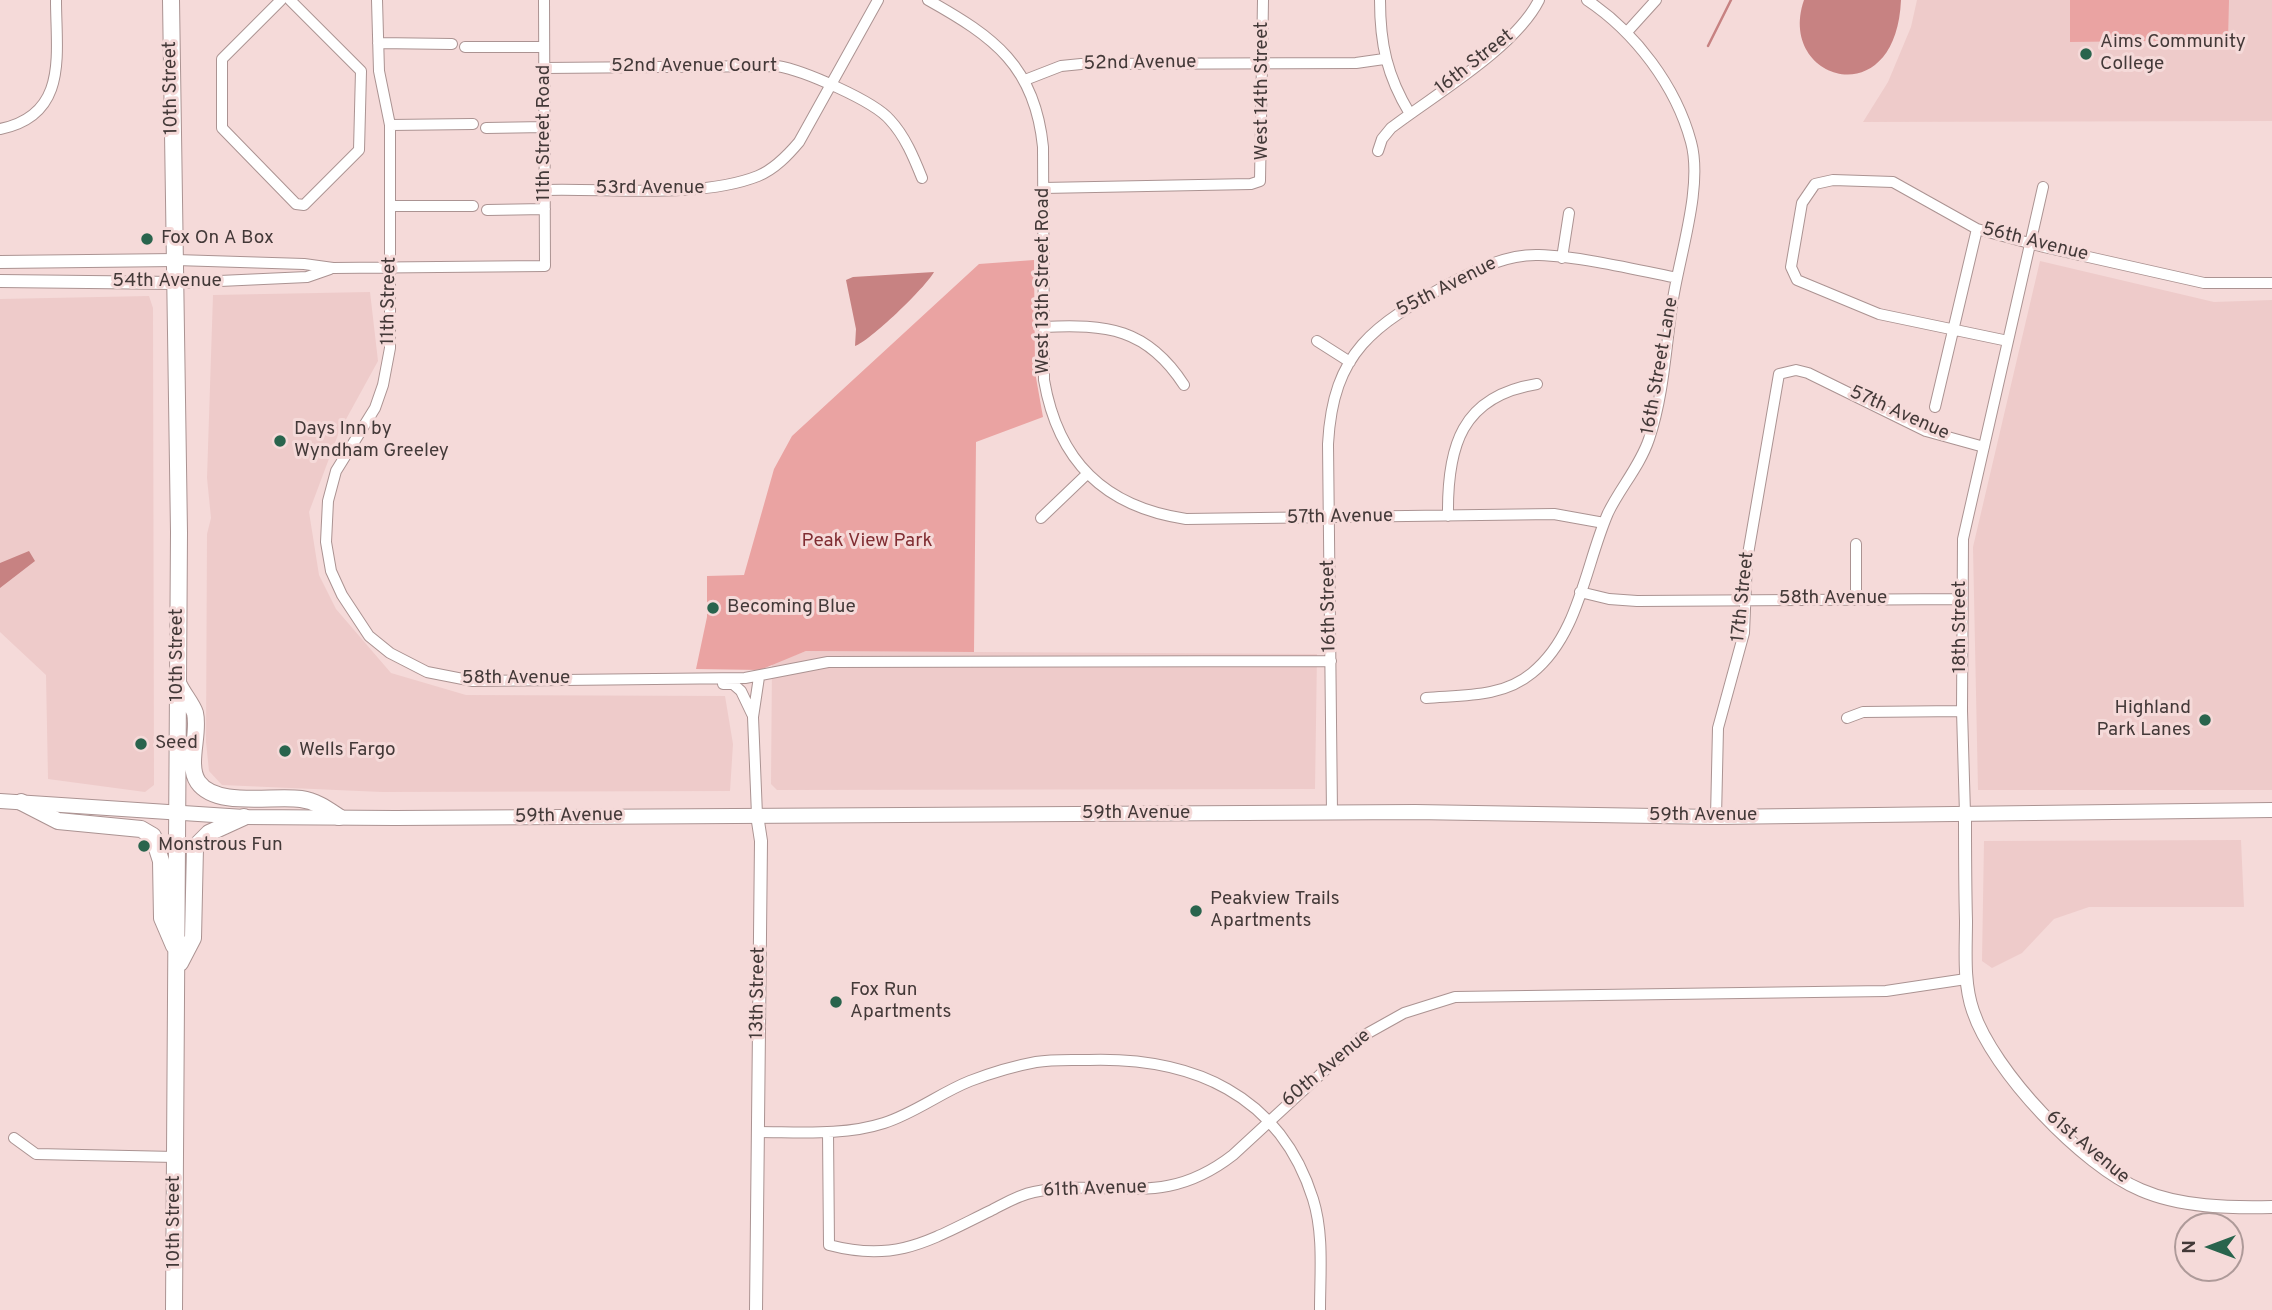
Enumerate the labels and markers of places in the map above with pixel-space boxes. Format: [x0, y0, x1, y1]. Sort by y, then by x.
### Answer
place label: Aims Community College [2100, 32, 2246, 76]
marker: Aims Community College [2078, 46, 2094, 62]
place label: Fox On A Box [161, 228, 274, 250]
marker: Fox On A Box [139, 231, 155, 247]
place label: Days Inn by Wyndham Greeley [294, 419, 449, 463]
marker: Days Inn by Wyndham Greeley [272, 433, 288, 449]
place label: Becoming Blue [727, 597, 856, 619]
marker: Becoming Blue [705, 600, 721, 616]
place label: Highland Park Lanes [2097, 698, 2191, 742]
marker: Highland Park Lanes [2197, 712, 2213, 728]
place label: Seed [155, 733, 198, 755]
marker: Seed [133, 736, 149, 752]
place label: Wells Fargo [299, 740, 396, 762]
marker: Wells Fargo [277, 743, 293, 759]
place label: Monstrous Fun [158, 835, 283, 857]
marker: Monstrous Fun [136, 838, 152, 854]
place label: Peakview Trails Apartments [1210, 889, 1340, 933]
marker: Peakview Trails Apartments [1188, 903, 1204, 919]
place label: Fox Run Apartments [850, 980, 951, 1024]
marker: Fox Run Apartments [828, 994, 844, 1010]

